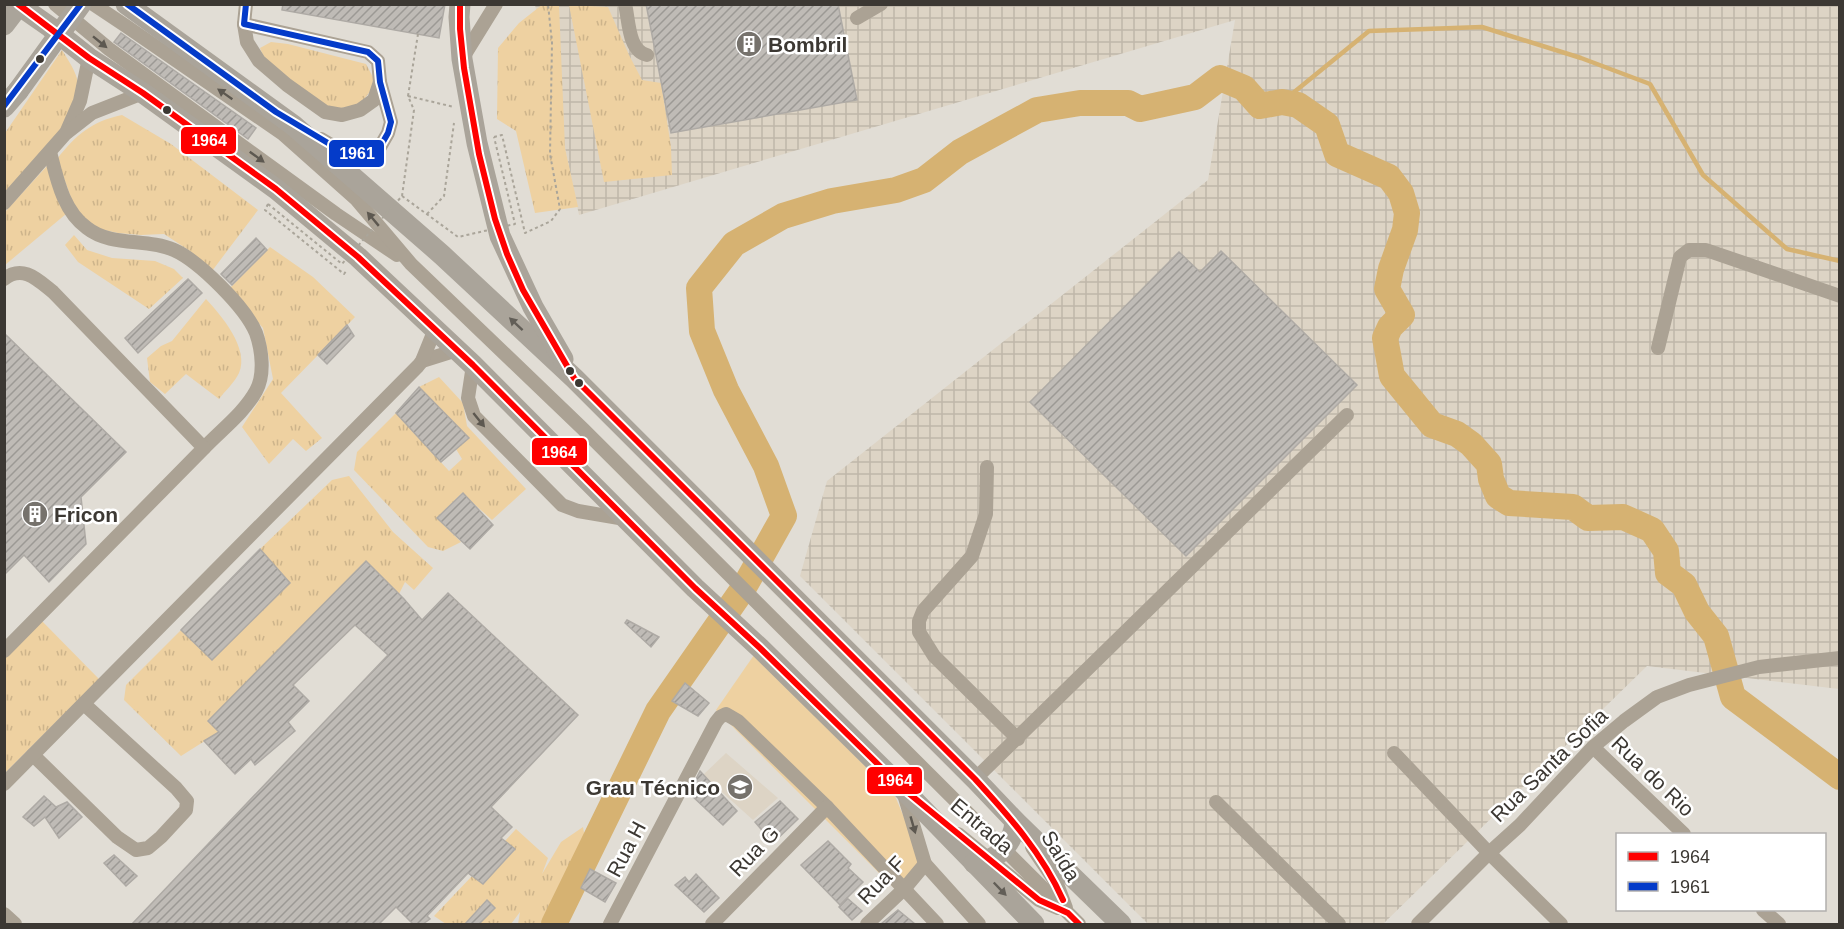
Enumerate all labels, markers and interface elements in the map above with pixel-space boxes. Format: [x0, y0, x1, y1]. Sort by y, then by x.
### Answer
building icon: Bombril [734, 29, 764, 59]
place label: Bombril [768, 33, 847, 56]
one-way arrow [92, 35, 108, 48]
unlabelled marker [34, 53, 46, 65]
one-way arrow [217, 88, 233, 100]
unlabelled marker [161, 104, 173, 116]
line badge: 1964 [180, 126, 237, 155]
text: 1964 [191, 132, 227, 149]
line badge: 1961 [328, 139, 385, 168]
text: 1961 [339, 145, 375, 162]
one-way arrow [249, 151, 265, 163]
one-way arrow [367, 212, 380, 227]
one-way arrow [509, 317, 523, 331]
unlabelled marker [564, 365, 576, 377]
unlabelled marker [573, 377, 585, 389]
one-way arrow [473, 412, 486, 428]
line badge: 1964 [531, 437, 588, 466]
text: 1964 [541, 444, 577, 461]
building icon: Fricon [20, 499, 50, 529]
place label: Fricon [54, 503, 118, 526]
street label: Rua Santa Sofia [1486, 703, 1612, 826]
street label: Rua do Rio [1607, 731, 1699, 821]
line badge: 1964 [866, 766, 923, 795]
school or university icon: Grau Técnico [725, 772, 755, 802]
text: 1964 [877, 772, 913, 789]
place label: Grau Técnico [586, 776, 720, 799]
street label: Entrada [946, 794, 1018, 859]
one-way arrow [908, 816, 918, 834]
street label: Rua H [602, 817, 650, 881]
street label: Rua G [725, 821, 783, 881]
street label: Saída [1037, 827, 1085, 886]
legend [1616, 833, 1826, 911]
text: 1964 [1670, 847, 1710, 867]
street label: Rua F [853, 851, 909, 909]
text: 1961 [1670, 877, 1710, 897]
one-way arrow [993, 882, 1007, 897]

